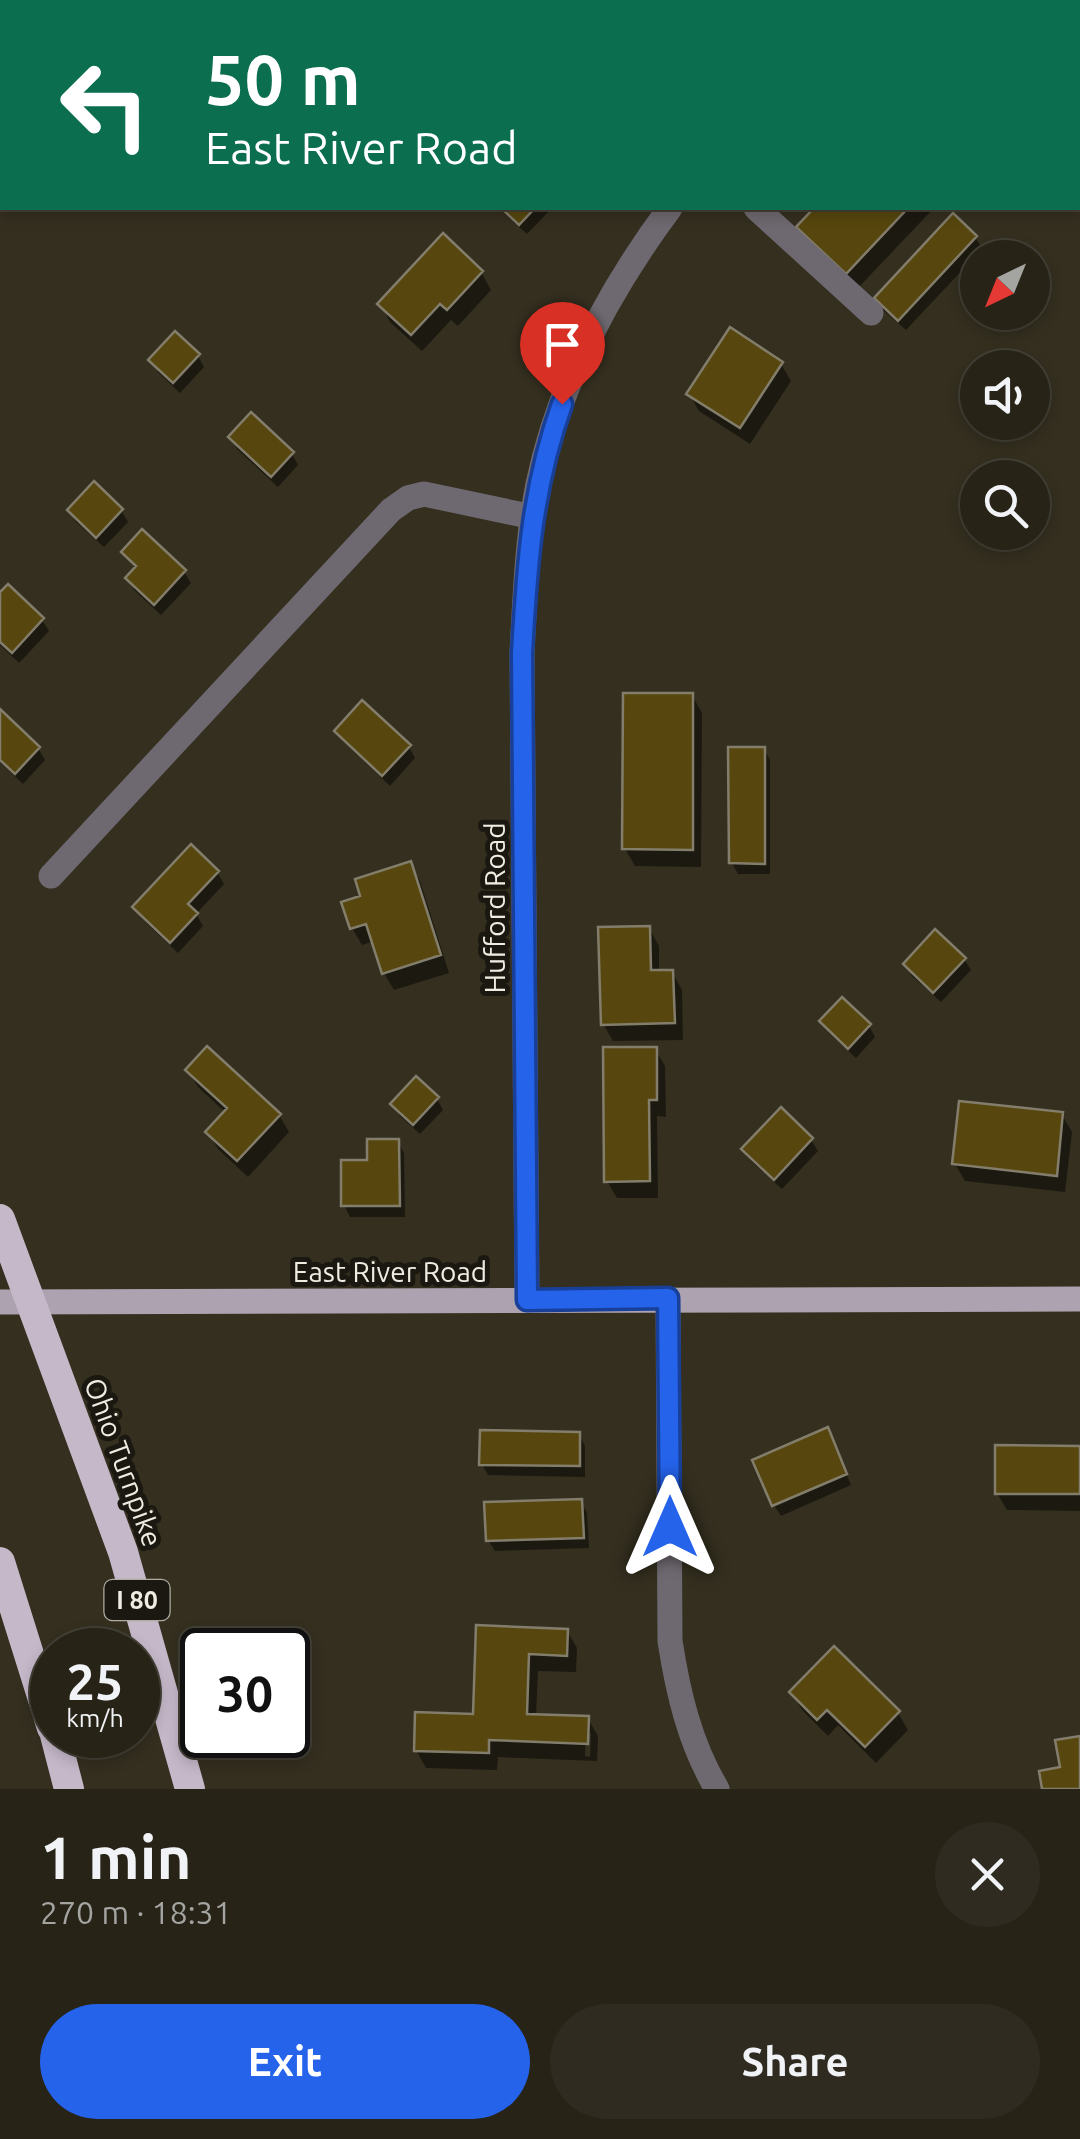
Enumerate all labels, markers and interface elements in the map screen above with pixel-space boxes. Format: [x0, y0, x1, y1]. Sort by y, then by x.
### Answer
icon: left [40, 40, 170, 170]
text: 50 m [205, 40, 361, 118]
text: East River Road [205, 122, 518, 173]
north arrow [960, 240, 1050, 330]
map controls [960, 240, 1050, 550]
pin [520, 302, 605, 405]
icon: arrive [535, 317, 590, 372]
button: sound [960, 350, 1050, 440]
button: search [960, 460, 1050, 550]
street label: Hufford Road [479, 822, 510, 994]
street label: East River Road [293, 1256, 487, 1287]
street label: Ohio Turnpike [79, 1374, 169, 1550]
position arrow [618, 1475, 722, 1579]
road number: I 80 [104, 1580, 170, 1620]
speed limit sign: 30 [180, 1628, 310, 1758]
text: 25 [67, 1653, 123, 1709]
text: km/h [66, 1704, 124, 1732]
button: close [935, 1822, 1040, 1927]
text: 1 min [40, 1823, 192, 1890]
text: 270 m · 18:31 [40, 1894, 232, 1930]
button: Exit [40, 2004, 530, 2119]
button: Share [550, 2004, 1040, 2119]

